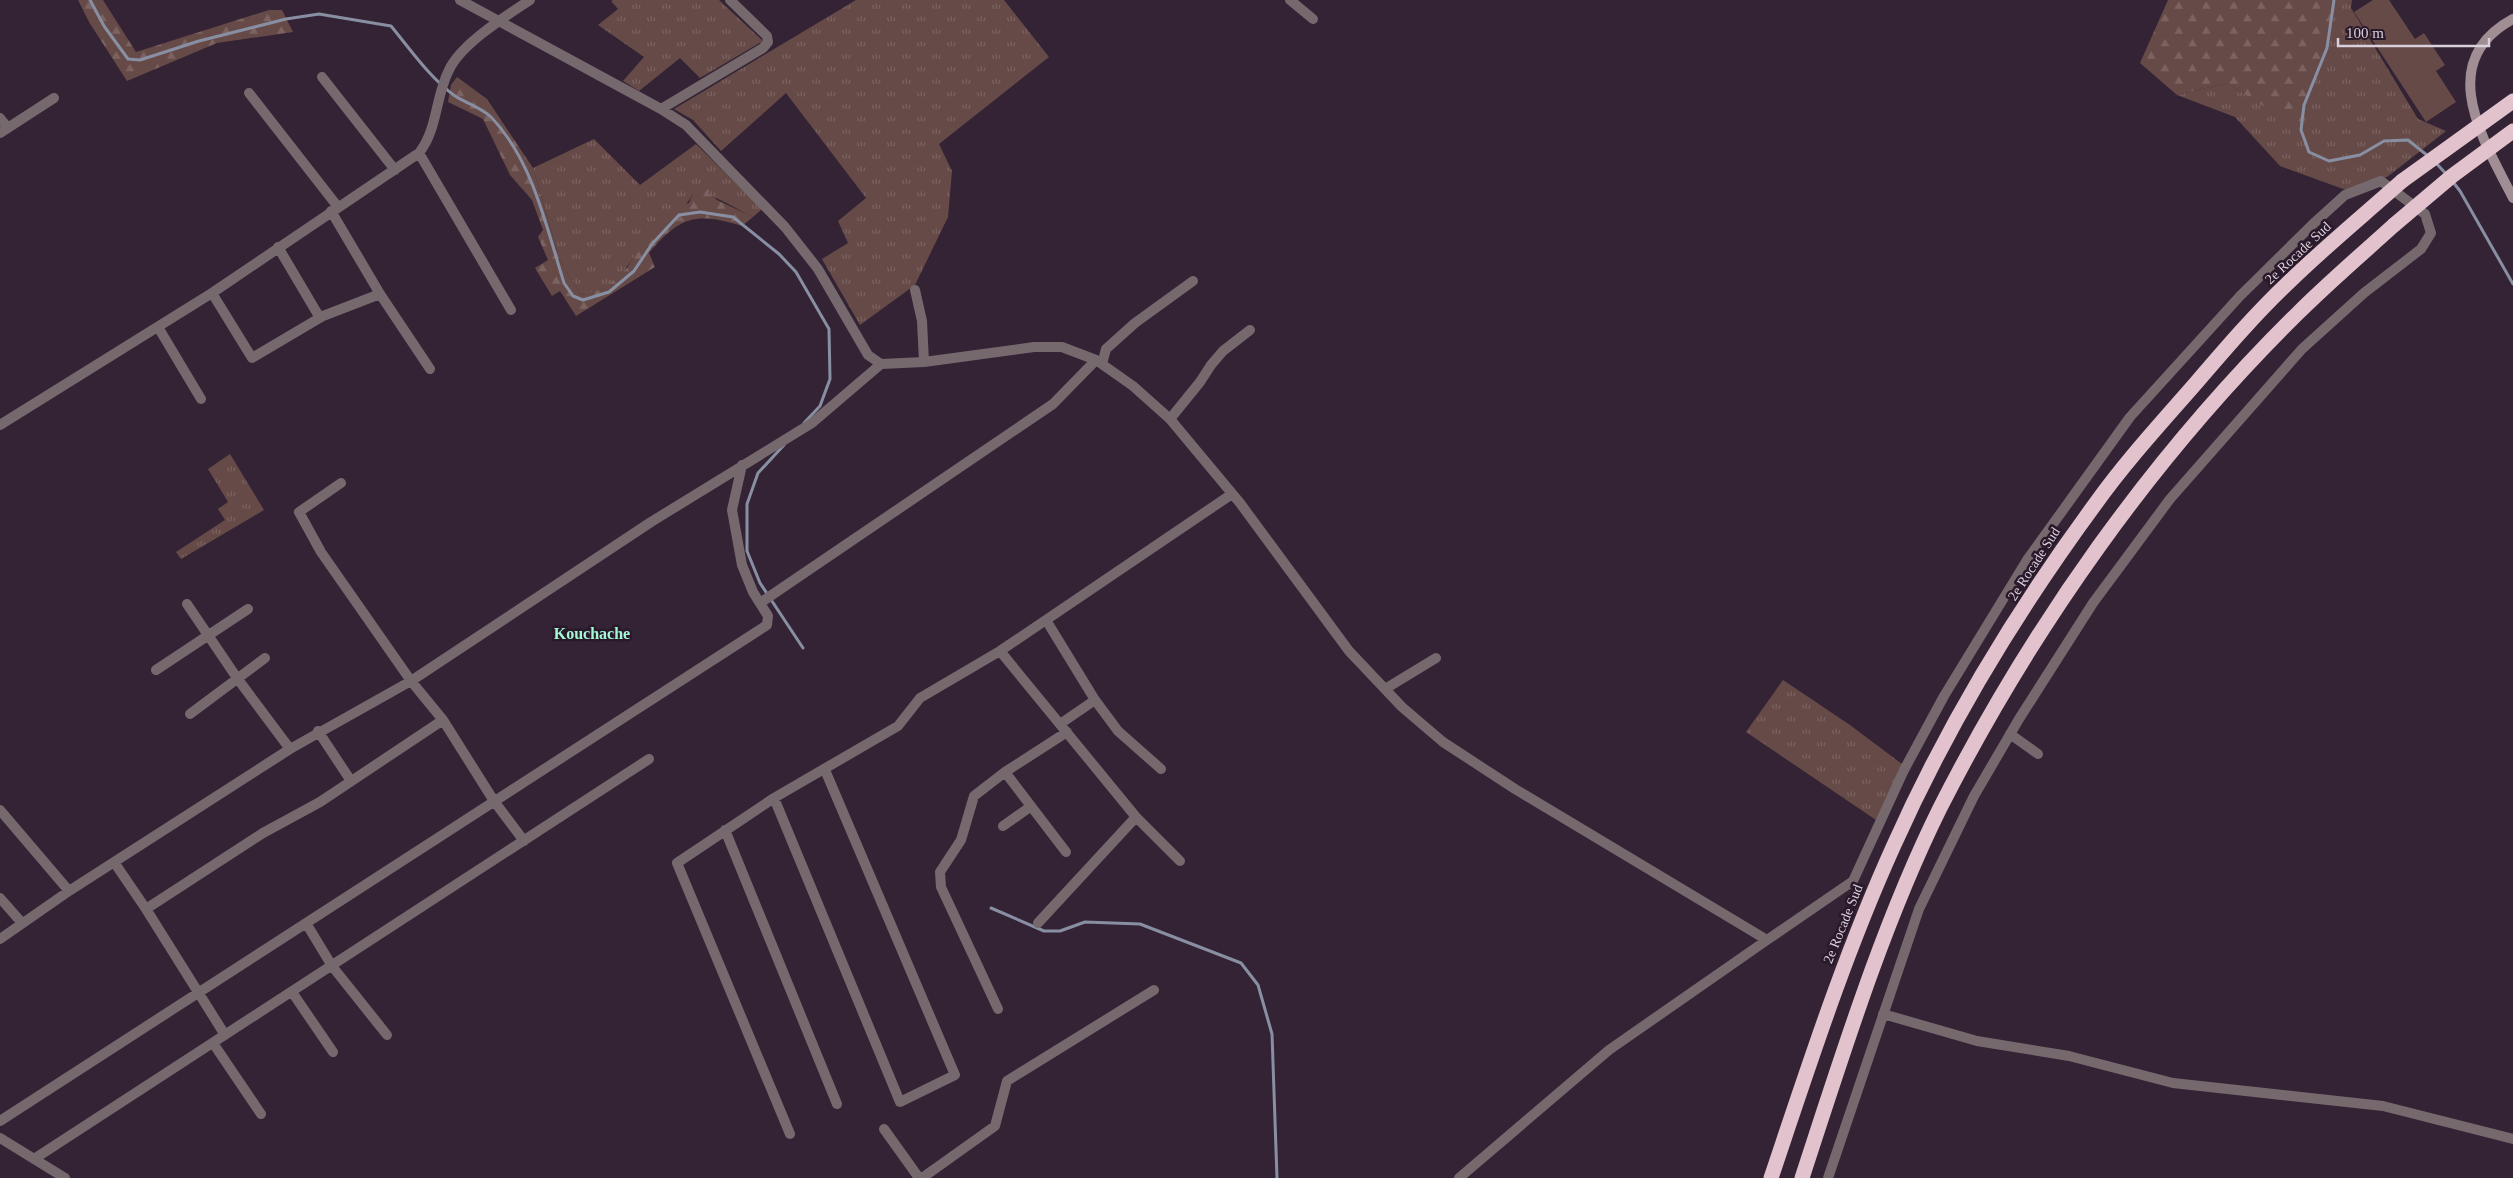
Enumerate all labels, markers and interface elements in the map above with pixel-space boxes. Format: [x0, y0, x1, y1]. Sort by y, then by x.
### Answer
scale bar [2338, 15, 2489, 47]
text: 100 m [2346, 25, 2384, 41]
street label: 2e Rocade Sud [2262, 219, 2334, 287]
street label: 2e Rocade Sud [2005, 525, 2063, 603]
district label: Kouchache [554, 625, 630, 642]
street label: 2e Rocade Sud [1820, 882, 1866, 966]

